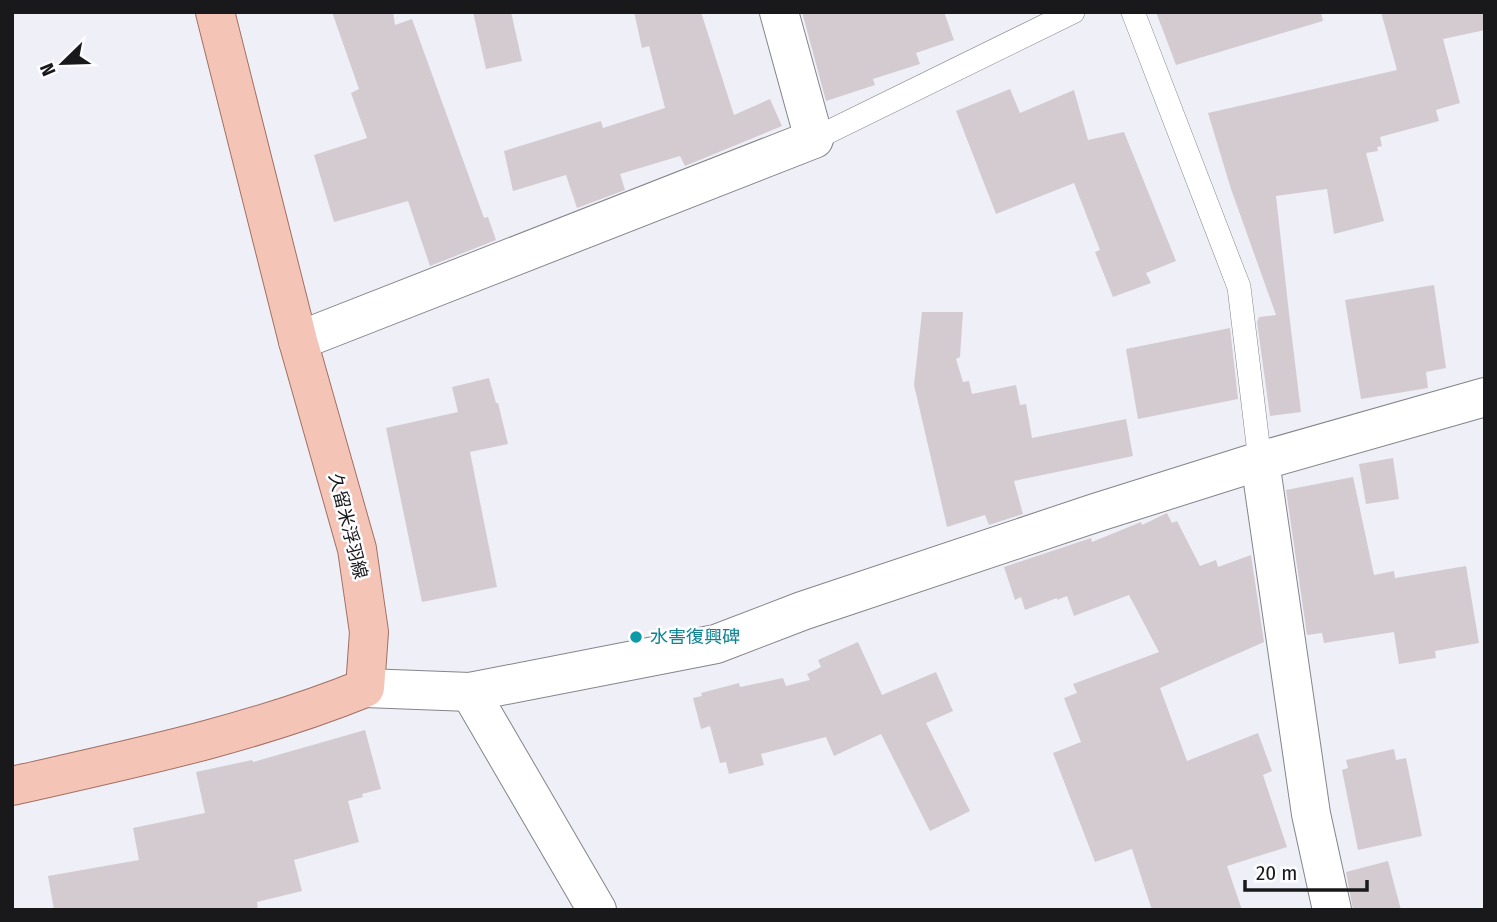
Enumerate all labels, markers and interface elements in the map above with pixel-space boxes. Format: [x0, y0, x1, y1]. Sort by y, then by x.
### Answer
north arrow [28, 28, 98, 98]
text: N [35, 60, 61, 79]
street label: 久留米浮羽線 [324, 471, 372, 581]
place label: 水害復興碑 [650, 626, 740, 648]
marker: 水害復興碑 [628, 629, 644, 645]
scale bar [1245, 848, 1368, 892]
text: 20 m [1256, 860, 1297, 886]

